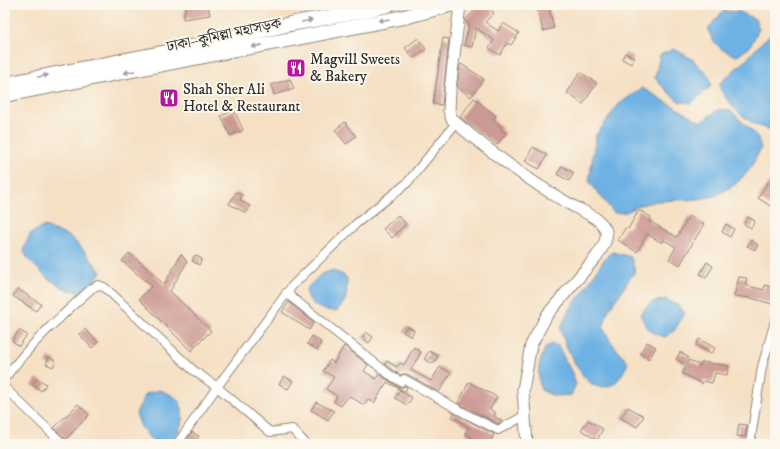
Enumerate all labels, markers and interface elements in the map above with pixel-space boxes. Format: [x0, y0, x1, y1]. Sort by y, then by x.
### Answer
street label: ঢাকা–কুমিল্লা মহাসড়ক [164, 13, 284, 57]
one-way arrow [301, 17, 314, 23]
one-way arrow [378, 18, 390, 24]
one-way arrow [250, 43, 263, 49]
place label: Magvill Sweets & Bakery [310, 50, 400, 86]
restaurant icon: Magvill Sweets & Bakery [285, 57, 307, 79]
one-way arrow [123, 69, 135, 75]
one-way arrow [37, 72, 49, 78]
place label: Shah Sher Ali Hotel & Restaurant [183, 80, 300, 116]
restaurant icon: Shah Sher Ali Hotel & Restaurant [158, 87, 180, 109]

